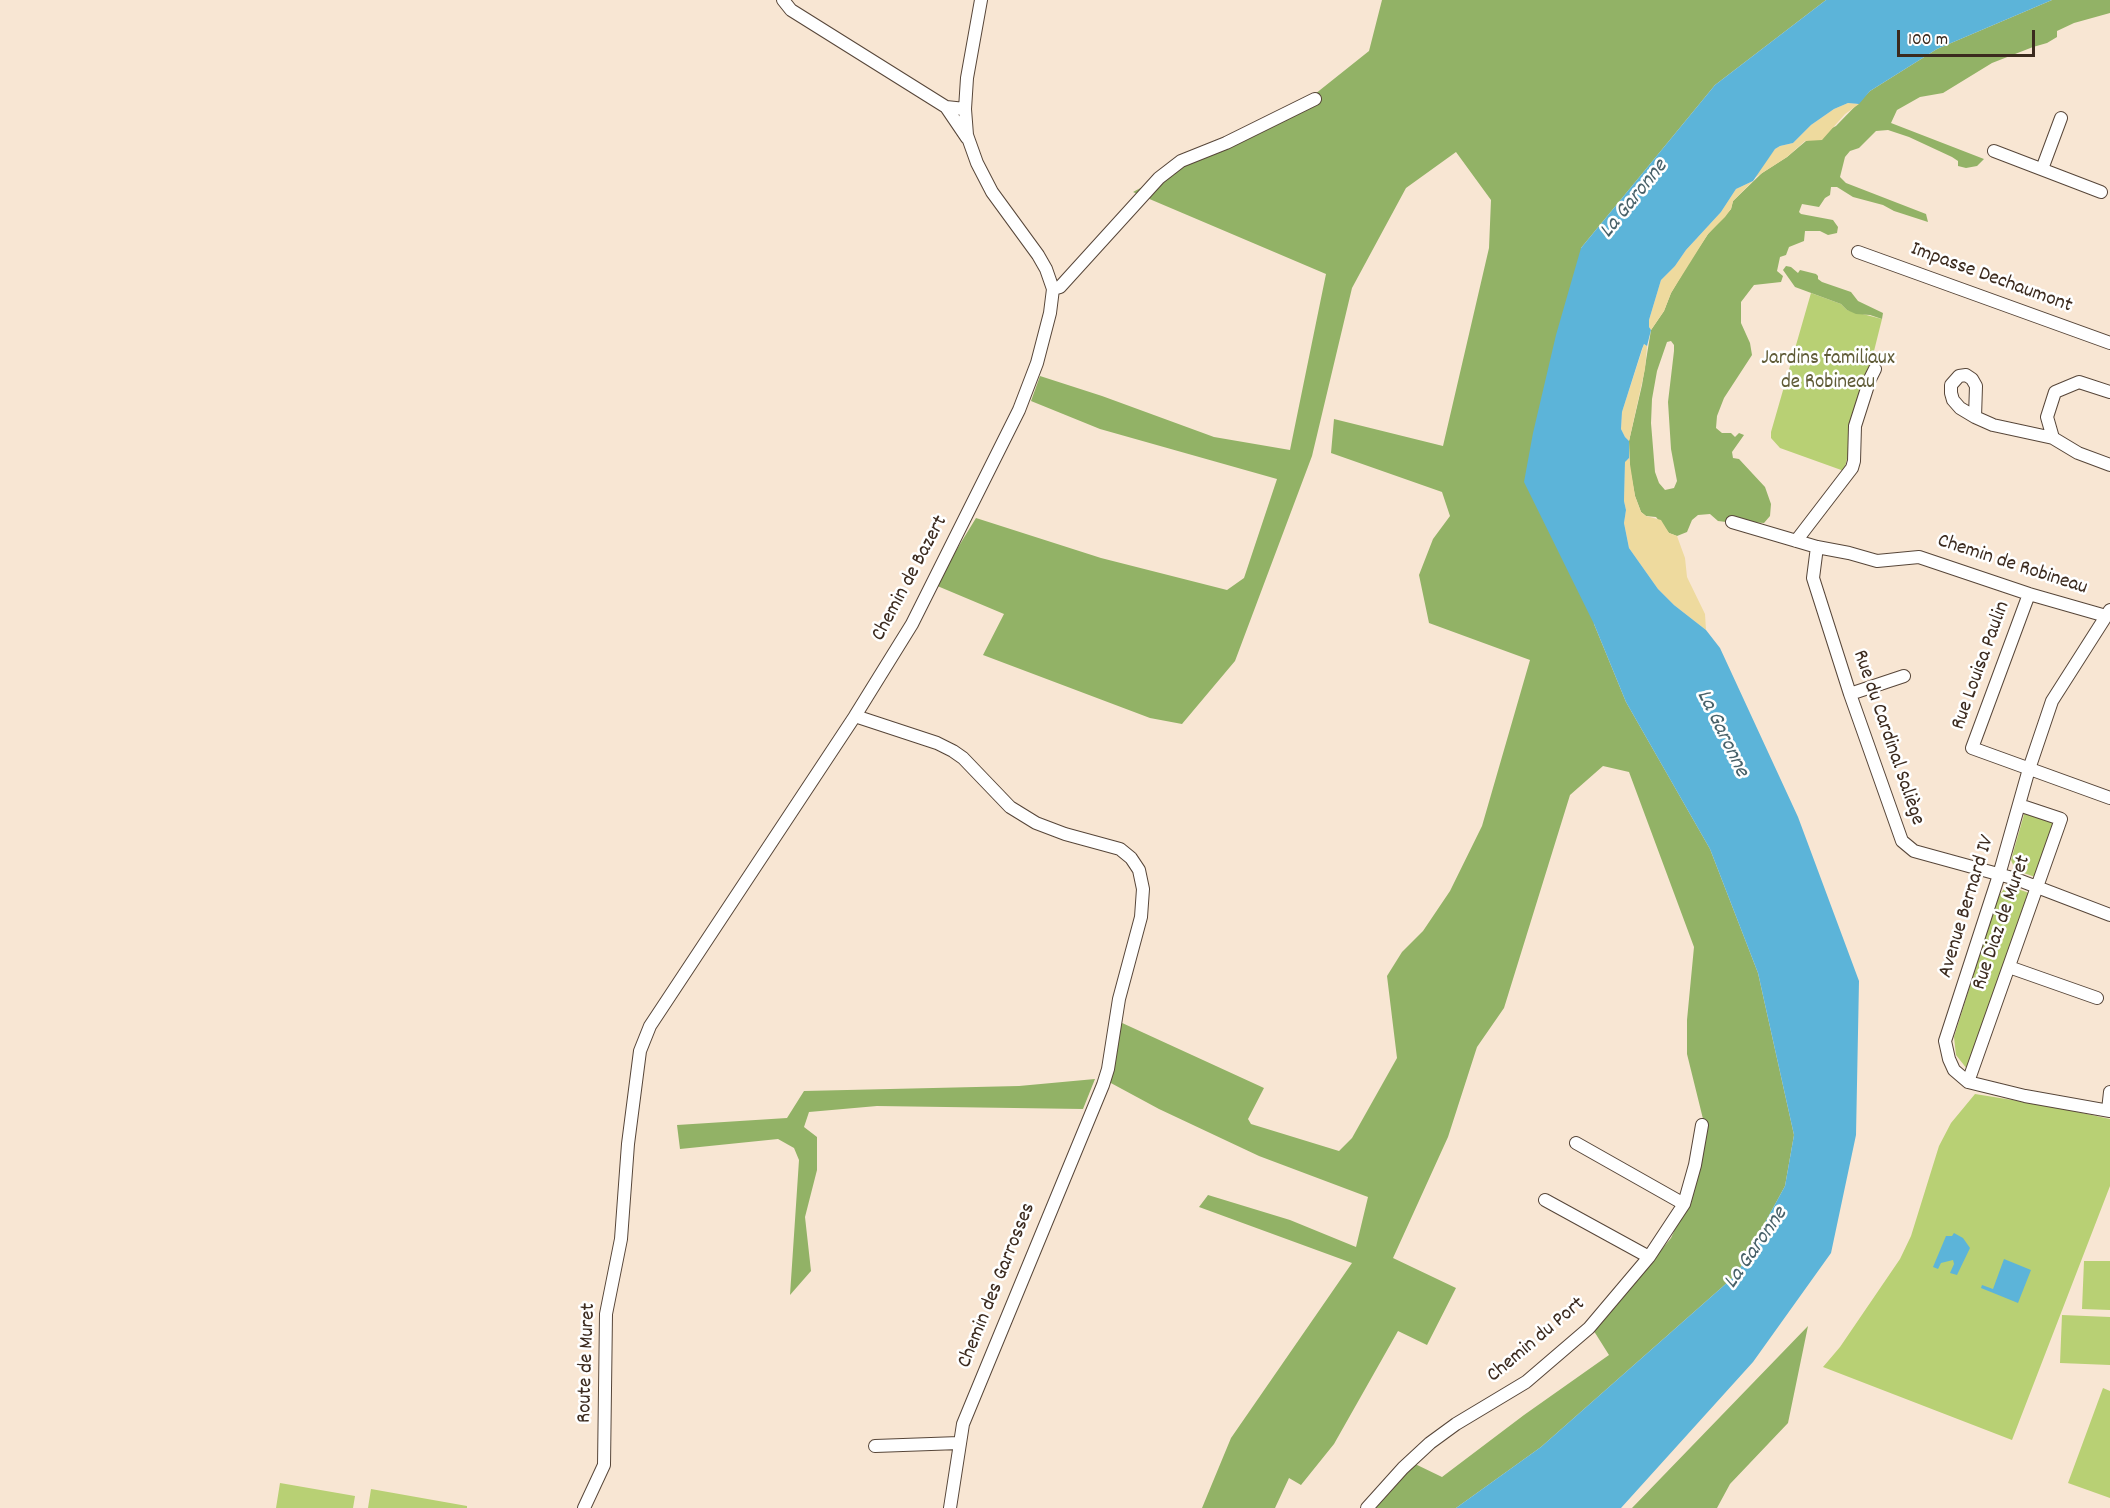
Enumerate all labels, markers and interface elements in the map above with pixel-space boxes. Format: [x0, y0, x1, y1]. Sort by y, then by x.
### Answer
scale bar [1900, 18, 2038, 56]
text: 100 m [1908, 28, 1948, 53]
water label: La Garonne [1595, 155, 1675, 245]
street label: Impasse Dechaumont [1907, 238, 2075, 320]
park label: Jardins familiaux de Robineau [1761, 347, 1895, 397]
street label: Chemin de Bazert [867, 512, 955, 646]
street label: Chemin de Robineau [1934, 530, 2090, 602]
street label: Rue Louisa Paulin [1947, 598, 2017, 734]
street label: Rue du Cardinal Saliège [1845, 647, 1929, 829]
water label: La Garonne [1689, 686, 1753, 782]
street label: Avenue Bernard IV [1934, 833, 2002, 981]
street label: Rue Diaz de Muret [1968, 852, 2038, 994]
street label: Chemin des Garrosses [953, 1200, 1043, 1372]
water label: La Garonne [1719, 1203, 1795, 1295]
street label: Chemin du Port [1483, 1293, 1591, 1389]
street label: Route de Muret [573, 1302, 603, 1424]

